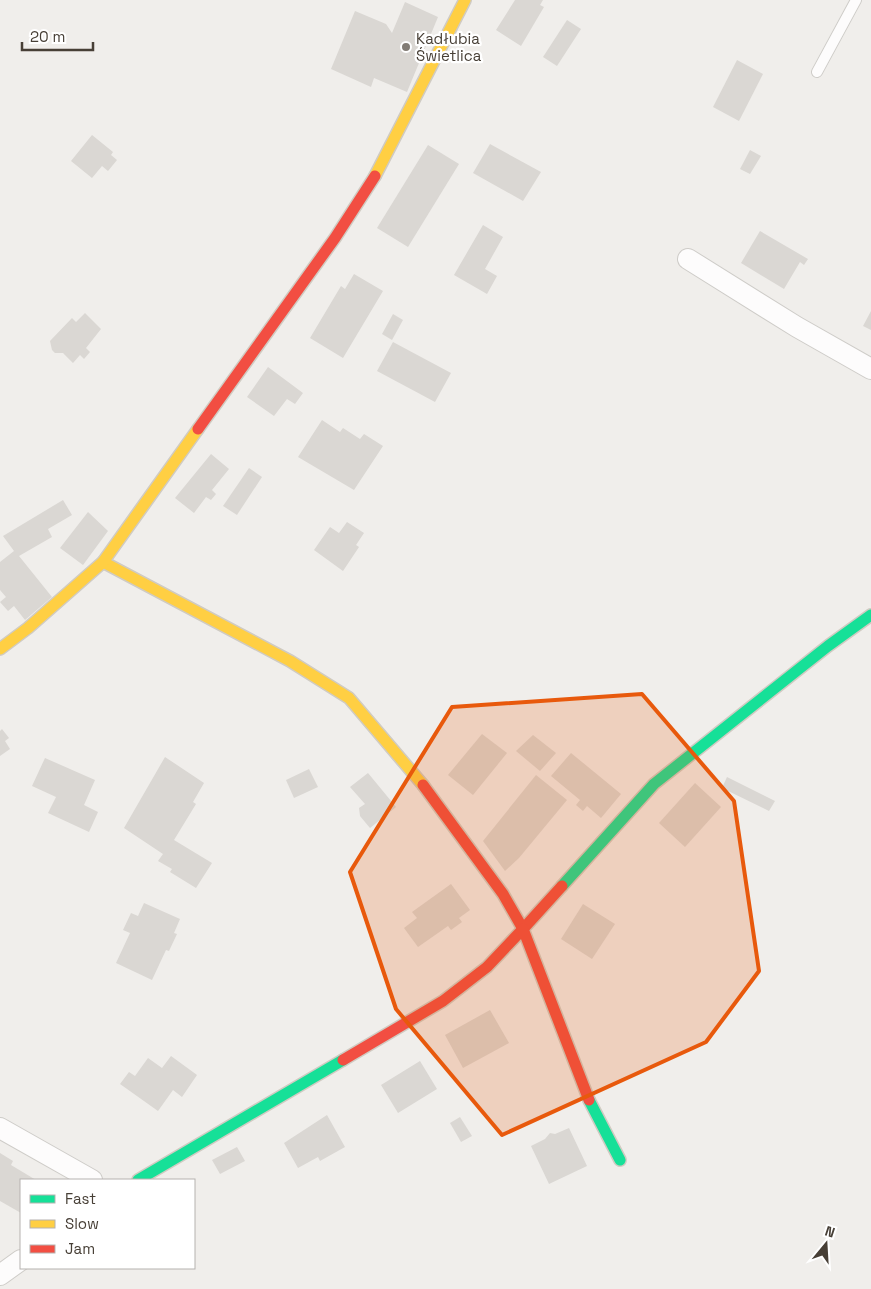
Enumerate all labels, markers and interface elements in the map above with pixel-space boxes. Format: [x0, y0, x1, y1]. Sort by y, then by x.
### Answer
scale bar [22, 20, 94, 52]
text: 20 m [30, 27, 65, 46]
place label: Kadłubia Świetlica [416, 29, 482, 65]
marker: Kadłubia Świetlica [400, 41, 412, 53]
legend [20, 1179, 195, 1269]
text: Fast [65, 1189, 96, 1208]
text: Slow [65, 1214, 99, 1233]
north arrow [801, 1219, 851, 1269]
text: N [823, 1222, 837, 1242]
text: Jam [65, 1239, 95, 1258]

